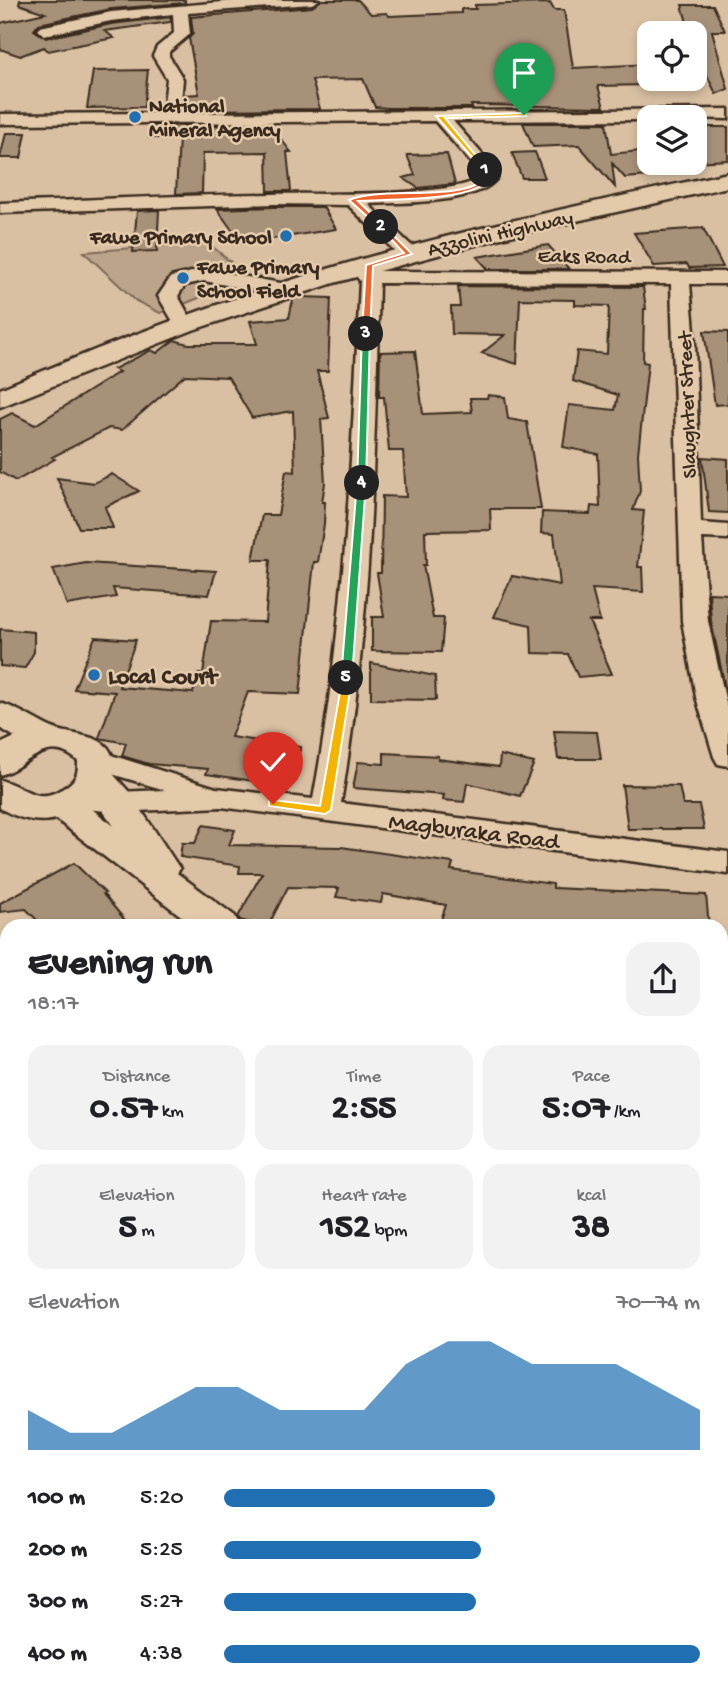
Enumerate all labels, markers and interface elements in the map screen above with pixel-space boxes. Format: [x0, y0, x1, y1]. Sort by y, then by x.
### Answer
map controls [637, 21, 707, 175]
button: locate [637, 21, 707, 91]
pin [494, 43, 554, 115]
icon: arrive [505, 54, 543, 92]
place label: National Mineral Agency [149, 96, 281, 145]
button: layers [637, 105, 707, 175]
marker: National Mineral Agency [127, 109, 143, 125]
pin: 1 [468, 152, 503, 188]
text: 1 [481, 158, 488, 181]
street label: Azzolini Highway [426, 207, 576, 264]
pin: 2 [364, 210, 398, 244]
text: 2 [376, 215, 385, 238]
place label: Fawe Primary School [89, 227, 272, 252]
marker: Fawe Primary School [278, 228, 294, 244]
street label: Eaks Road [537, 245, 632, 272]
place label: Fawe Primary School Field [196, 257, 320, 306]
marker: Fawe Primary School Field [175, 270, 191, 286]
pin: 3 [348, 316, 384, 352]
text: 3 [361, 322, 370, 345]
street label: Slaughter Street [674, 329, 705, 479]
pin: 4 [344, 466, 380, 500]
text: 4 [357, 471, 366, 494]
pin: 5 [328, 660, 364, 696]
place label: Local Court [108, 664, 219, 693]
text: 5 [341, 666, 351, 689]
marker: Local Court [86, 667, 102, 683]
pin [243, 732, 303, 804]
icon: check [254, 743, 292, 781]
street label: Magburaka Road [387, 809, 562, 859]
button: share [626, 942, 700, 1016]
text: Evening run [28, 943, 212, 987]
text: 18:17 [28, 991, 78, 1018]
text: Distance [103, 1066, 170, 1089]
text: Time [347, 1066, 381, 1089]
text: Pace [573, 1066, 610, 1089]
text: 0.57 [90, 1089, 157, 1130]
text: 2:55 [332, 1089, 396, 1130]
text: 5:07 [542, 1089, 610, 1130]
text: km [157, 1101, 184, 1124]
text: /km [610, 1101, 641, 1124]
text: Elevation [99, 1185, 174, 1208]
text: Heart rate [321, 1185, 407, 1208]
text: kcal [576, 1185, 606, 1208]
text: 5 [118, 1208, 137, 1249]
text: 152 [320, 1208, 370, 1249]
text: 38 [573, 1208, 610, 1249]
text: m [137, 1220, 155, 1243]
text: bpm [370, 1220, 408, 1243]
text: Elevation [28, 1290, 119, 1317]
text: 70–74 m [616, 1290, 700, 1317]
text: 100 m [28, 1485, 85, 1512]
text: 5:20 [140, 1485, 184, 1512]
text: 200 m [28, 1537, 87, 1564]
text: 5:25 [140, 1537, 183, 1564]
text: 300 m [28, 1589, 88, 1616]
text: 5:27 [140, 1589, 183, 1616]
text: 400 m [28, 1641, 87, 1668]
text: 4:38 [140, 1641, 183, 1668]

